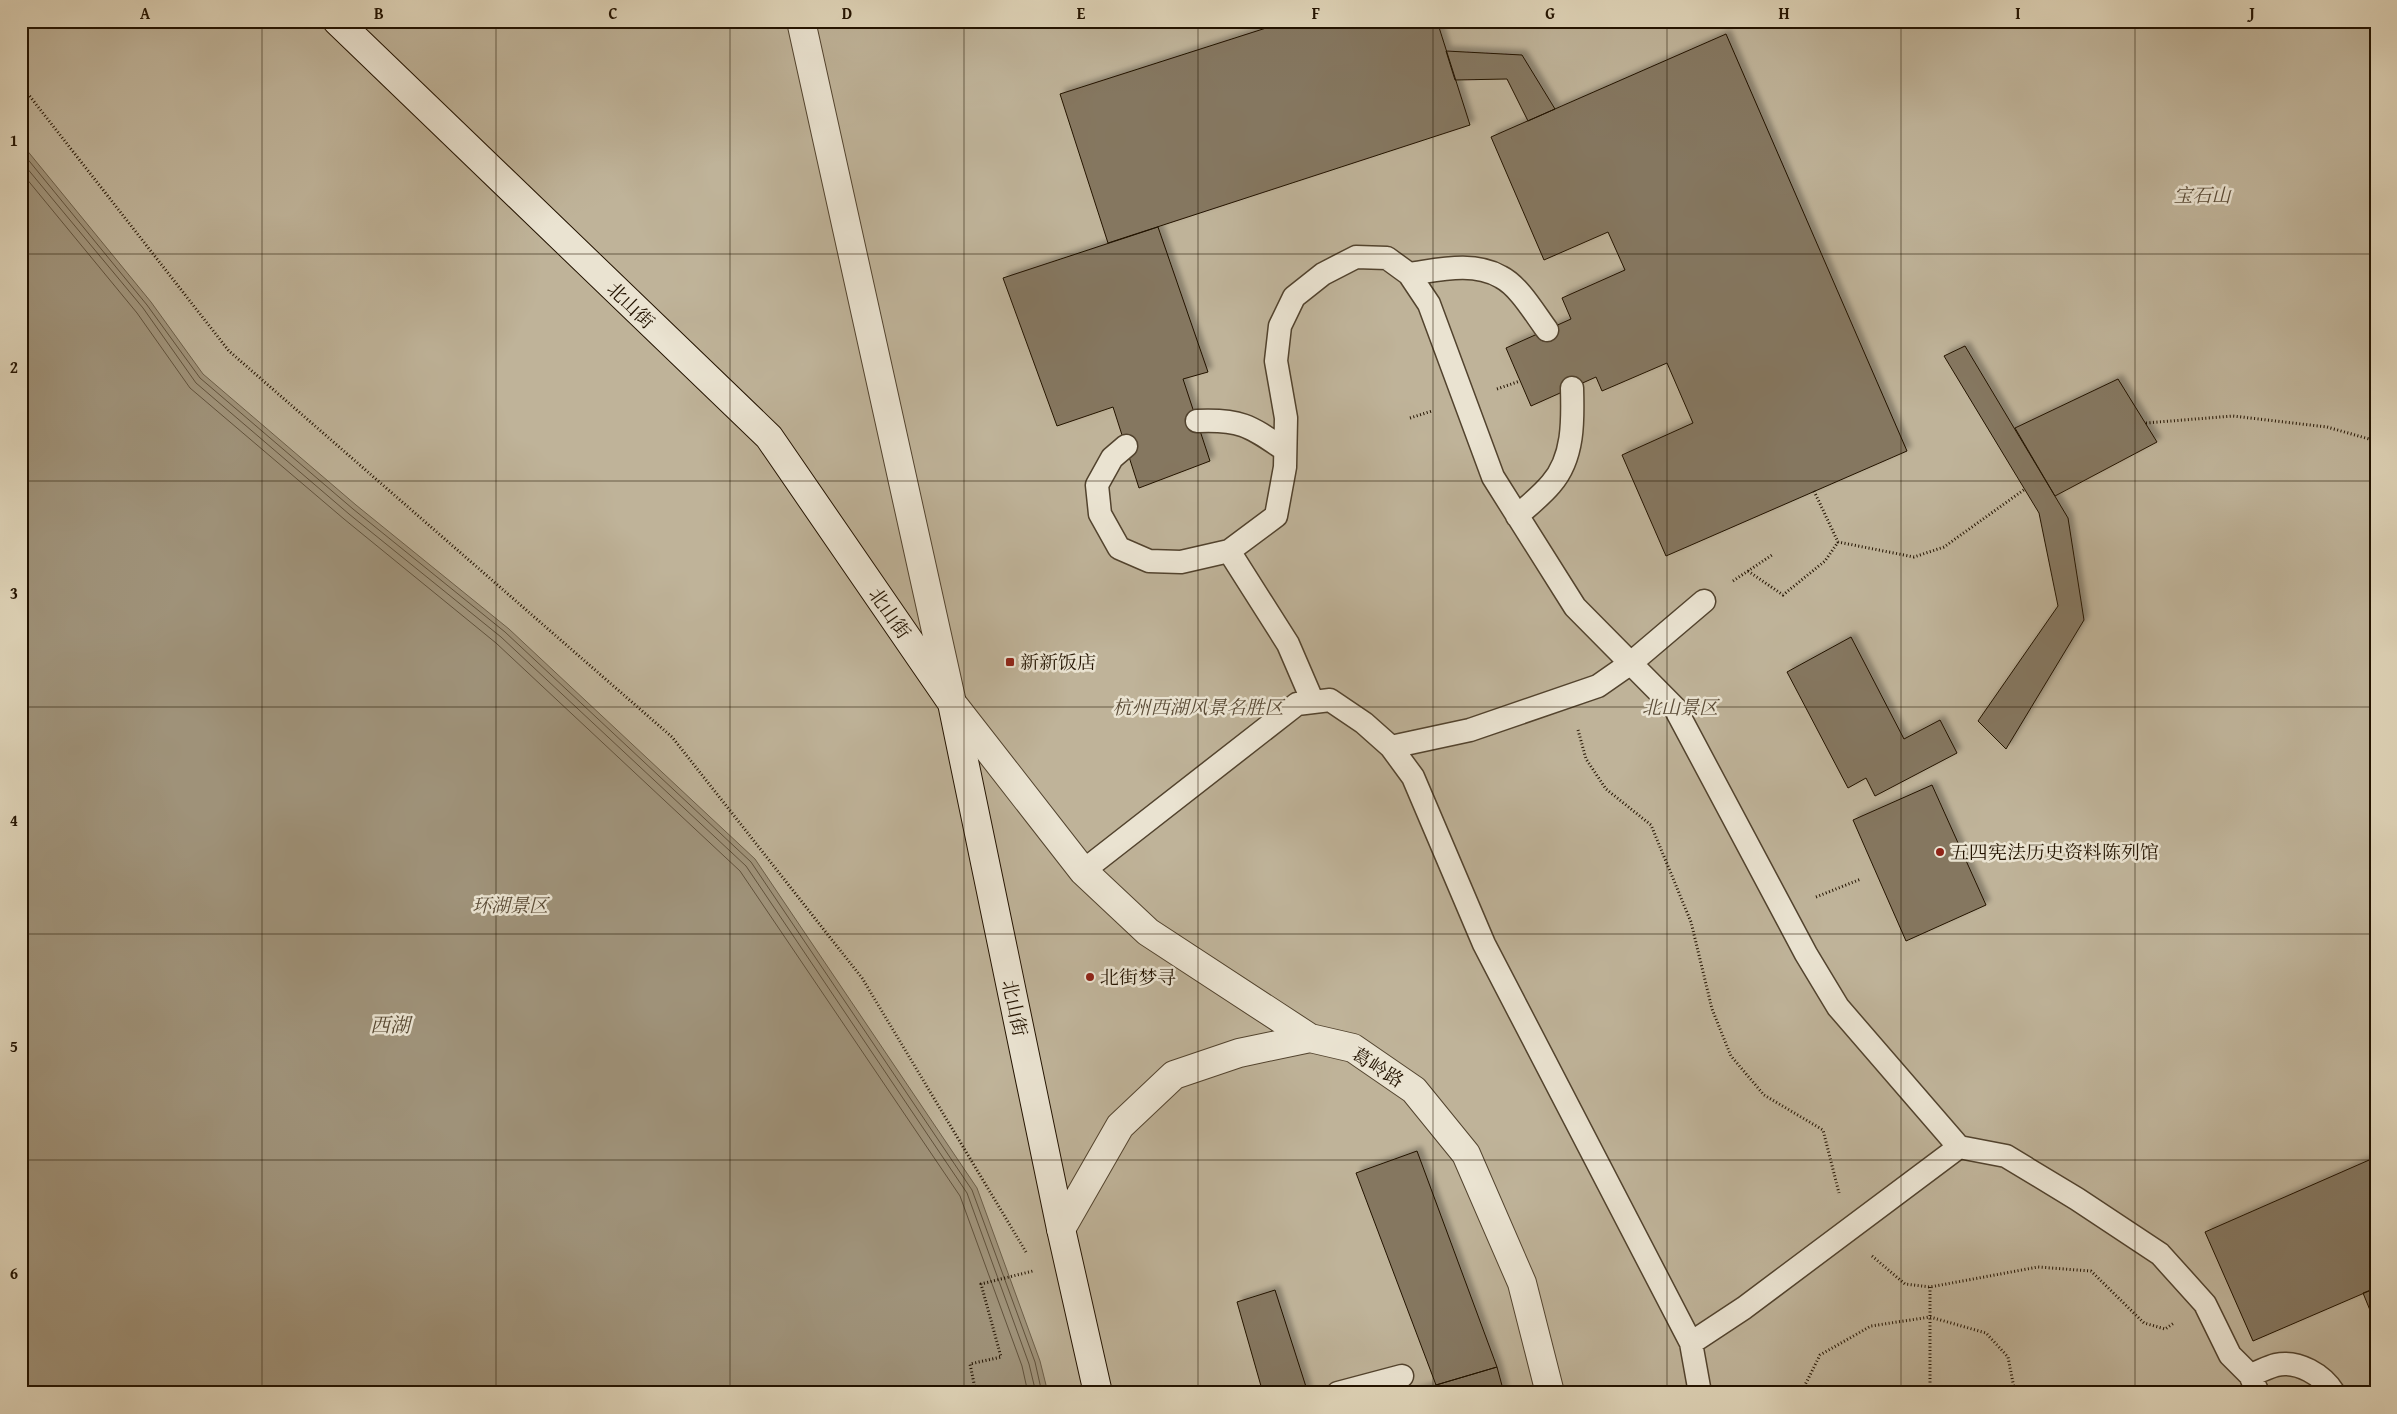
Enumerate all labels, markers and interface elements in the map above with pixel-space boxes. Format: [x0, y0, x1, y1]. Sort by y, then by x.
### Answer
text: A [140, 1, 151, 25]
text: B [374, 1, 384, 25]
text: C [608, 1, 618, 25]
text: D [842, 1, 852, 25]
text: E [1077, 1, 1086, 25]
text: F [1312, 1, 1320, 25]
text: G [1545, 1, 1555, 25]
text: H [1778, 1, 1790, 25]
text: I [2015, 1, 2021, 25]
text: J [2246, 1, 2255, 25]
text: 1 [10, 128, 18, 152]
park label: 宝石山 [2173, 181, 2232, 209]
street label: 北山街 [601, 275, 661, 335]
text: 2 [10, 355, 18, 379]
text: 3 [10, 581, 18, 605]
street label: 北山街 [862, 582, 918, 644]
place label: 新新饭店 [1020, 648, 1096, 676]
marker: 新新饭店 [1004, 656, 1016, 668]
park label: 杭州西湖风景名胜区 [1112, 693, 1286, 721]
park label: 北山景区 [1642, 693, 1721, 721]
text: 4 [10, 808, 18, 832]
place label: 五四宪法历史资料陈列馆 [1950, 838, 2159, 866]
marker: 五四宪法历史资料陈列馆 [1934, 846, 1946, 858]
park label: 环湖景区 [472, 891, 551, 919]
place label: 北街梦寻 [1100, 963, 1176, 991]
marker: 北街梦寻 [1084, 971, 1096, 983]
street label: 北山街 [995, 977, 1035, 1039]
water label: 西湖 [370, 1010, 413, 1039]
text: 5 [10, 1034, 18, 1058]
street label: 葛岭路 [1346, 1040, 1410, 1094]
text: 6 [10, 1261, 18, 1285]

